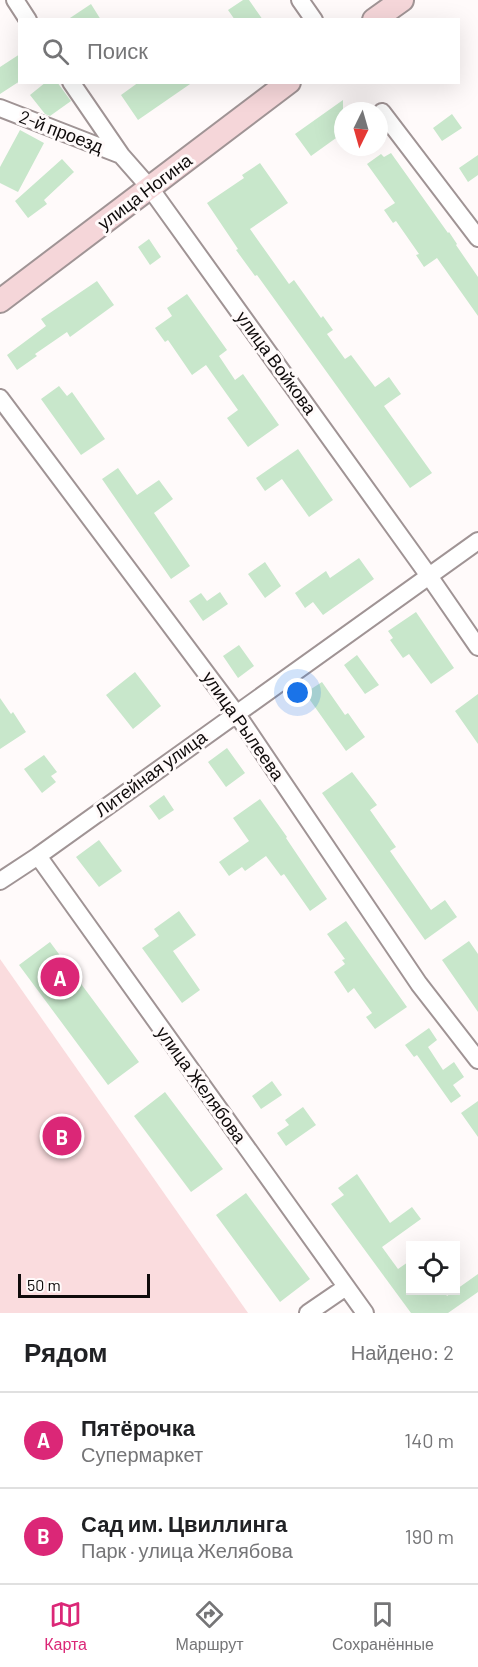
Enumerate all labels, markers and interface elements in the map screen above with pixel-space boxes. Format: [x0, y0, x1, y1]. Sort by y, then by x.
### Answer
search box [18, 18, 460, 84]
icon: search [39, 35, 72, 68]
text: Поиск [87, 37, 148, 63]
north arrow [334, 102, 388, 156]
street label: 2-й проезд [16, 105, 107, 157]
street label: улица Ногина [93, 148, 197, 234]
street label: улица Войкова [232, 306, 322, 419]
street label: улица Рылеева [198, 667, 290, 785]
your location [283, 678, 312, 707]
street label: Литейная улица [90, 725, 211, 821]
pin: A [40, 954, 80, 1000]
street label: улица Желябова [152, 1022, 252, 1148]
pin: B [42, 1114, 82, 1158]
map controls [406, 1241, 460, 1295]
button: locate [406, 1241, 460, 1295]
scale bar [18, 1271, 150, 1298]
text: 50 m [27, 1275, 61, 1294]
text: Рядом [24, 1336, 107, 1367]
text: Найдено: 2 [351, 1340, 454, 1364]
text: Пятёрочка [81, 1414, 195, 1440]
text: A [37, 1428, 50, 1452]
text: 140 m [404, 1428, 454, 1452]
text: Супермаркет [81, 1442, 203, 1466]
text: Сад им. Цвиллинга [81, 1510, 287, 1536]
text: B [37, 1524, 50, 1548]
text: 190 m [405, 1524, 454, 1548]
text: Парк · улица Желябова [81, 1538, 293, 1562]
tab: Карта [44, 1598, 87, 1654]
tab: Маршрут [175, 1598, 244, 1654]
tab: Сохранённые [332, 1598, 434, 1654]

